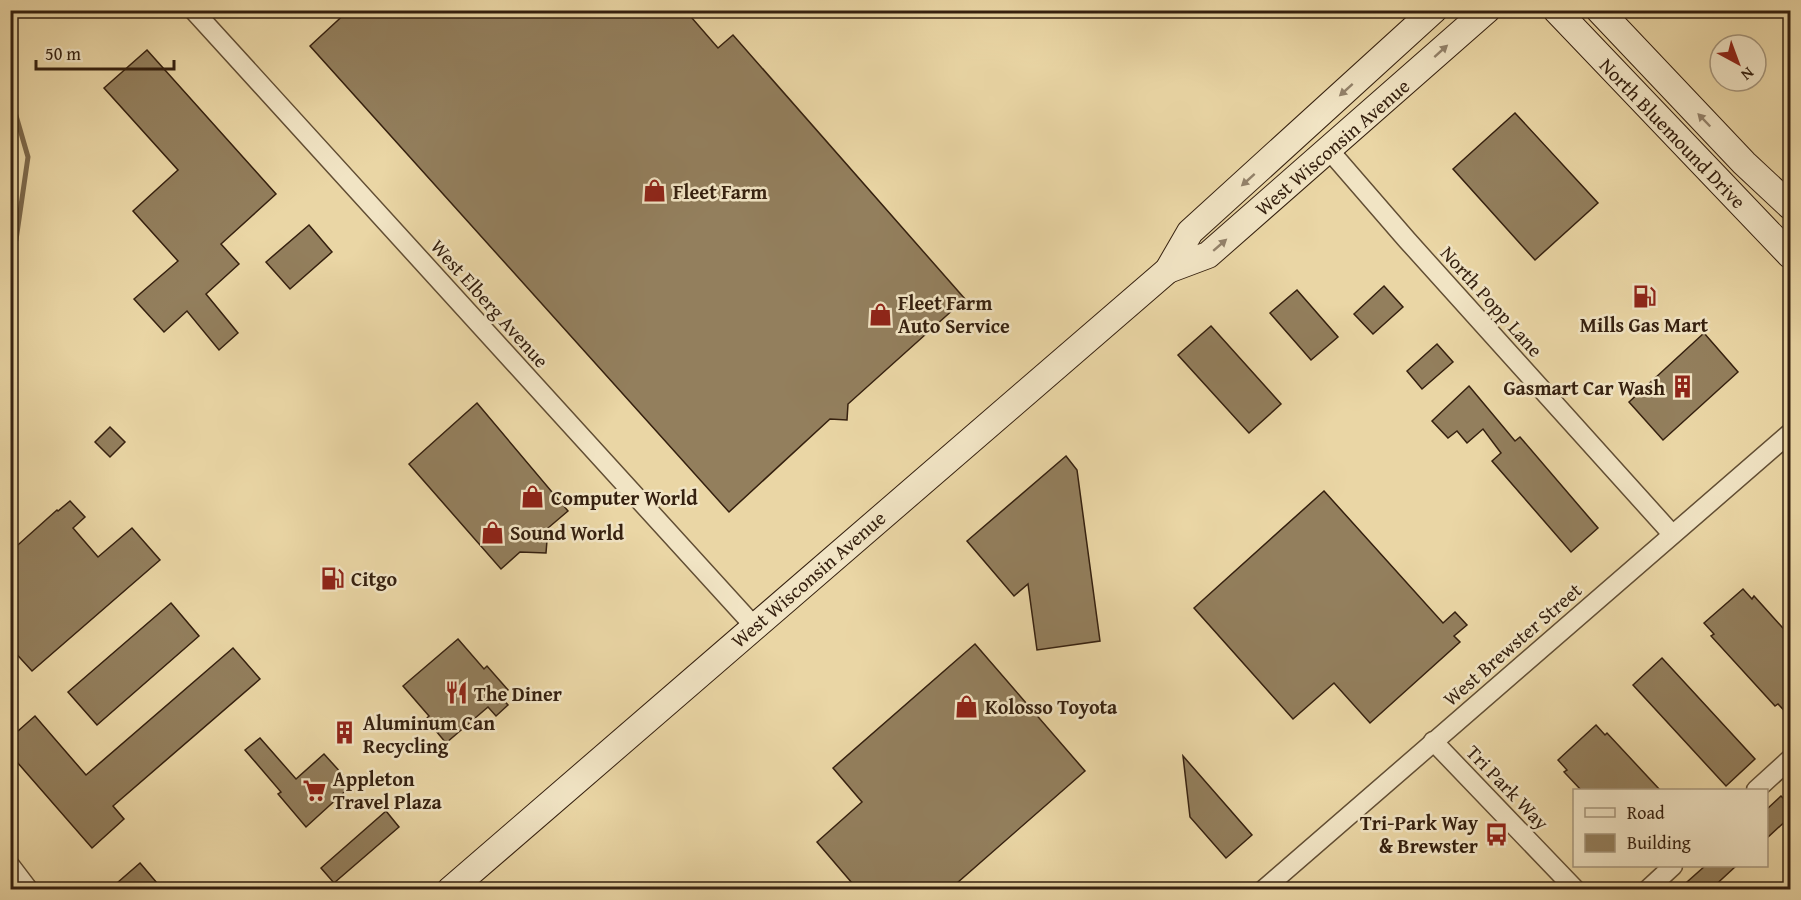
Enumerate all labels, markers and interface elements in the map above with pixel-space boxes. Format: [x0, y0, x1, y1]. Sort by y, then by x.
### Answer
scale bar [36, 33, 174, 71]
north arrow [1708, 33, 1768, 93]
text: 50 m [45, 40, 81, 67]
one-way arrow [1433, 45, 1448, 58]
street label: North Bluemound Drive [1595, 53, 1751, 213]
street label: West Wisconsin Avenue [1248, 72, 1416, 222]
one-way arrow [1339, 83, 1354, 97]
one-way arrow [1697, 114, 1711, 128]
one-way arrow [1241, 173, 1256, 186]
place label: Fleet Farm [673, 177, 767, 206]
shop icon: Fleet Farm [642, 178, 668, 204]
street label: West Elberg Avenue [424, 232, 556, 374]
one-way arrow [1212, 239, 1227, 252]
street label: North Popp Lane [1434, 239, 1550, 363]
fuel station icon: Mills Gas Mart [1631, 283, 1657, 309]
place label: Fleet Farm Auto Service [898, 288, 1010, 340]
shop icon: Fleet Farm Auto Service [867, 301, 893, 327]
place label: Mills Gas Mart [1580, 310, 1709, 339]
place label: Gasmart Car Wash [1503, 373, 1665, 402]
building icon: Gasmart Car Wash [1670, 374, 1696, 400]
place label: Computer World [551, 483, 698, 512]
shop icon: Computer World [520, 484, 546, 510]
street label: West Wisconsin Avenue [724, 504, 892, 654]
place label: Sound World [510, 518, 625, 547]
shop icon: Sound World [479, 519, 505, 545]
place label: Citgo [351, 564, 398, 593]
fuel station icon: Citgo [320, 565, 346, 591]
street label: West Brewster Street [1436, 575, 1588, 713]
place label: The Diner [474, 679, 562, 708]
restaurant icon: The Diner [443, 680, 469, 706]
place label: Kolosso Toyota [985, 692, 1118, 721]
shop icon: Kolosso Toyota [954, 693, 980, 719]
place label: Aluminum Can Recycling [363, 708, 495, 760]
building icon: Aluminum Can Recycling [332, 720, 358, 746]
street label: Tri Park Way [1460, 738, 1556, 836]
place label: Appleton Travel Plaza [333, 764, 443, 816]
supermarket icon: Appleton Travel Plaza [302, 777, 328, 803]
legend [1573, 789, 1768, 867]
text: Road [1627, 799, 1665, 826]
place label: Tri-Park Way & Brewster [1360, 808, 1479, 860]
bus stop icon: Tri-Park Way & Brewster [1483, 821, 1509, 847]
text: Building [1627, 829, 1691, 856]

